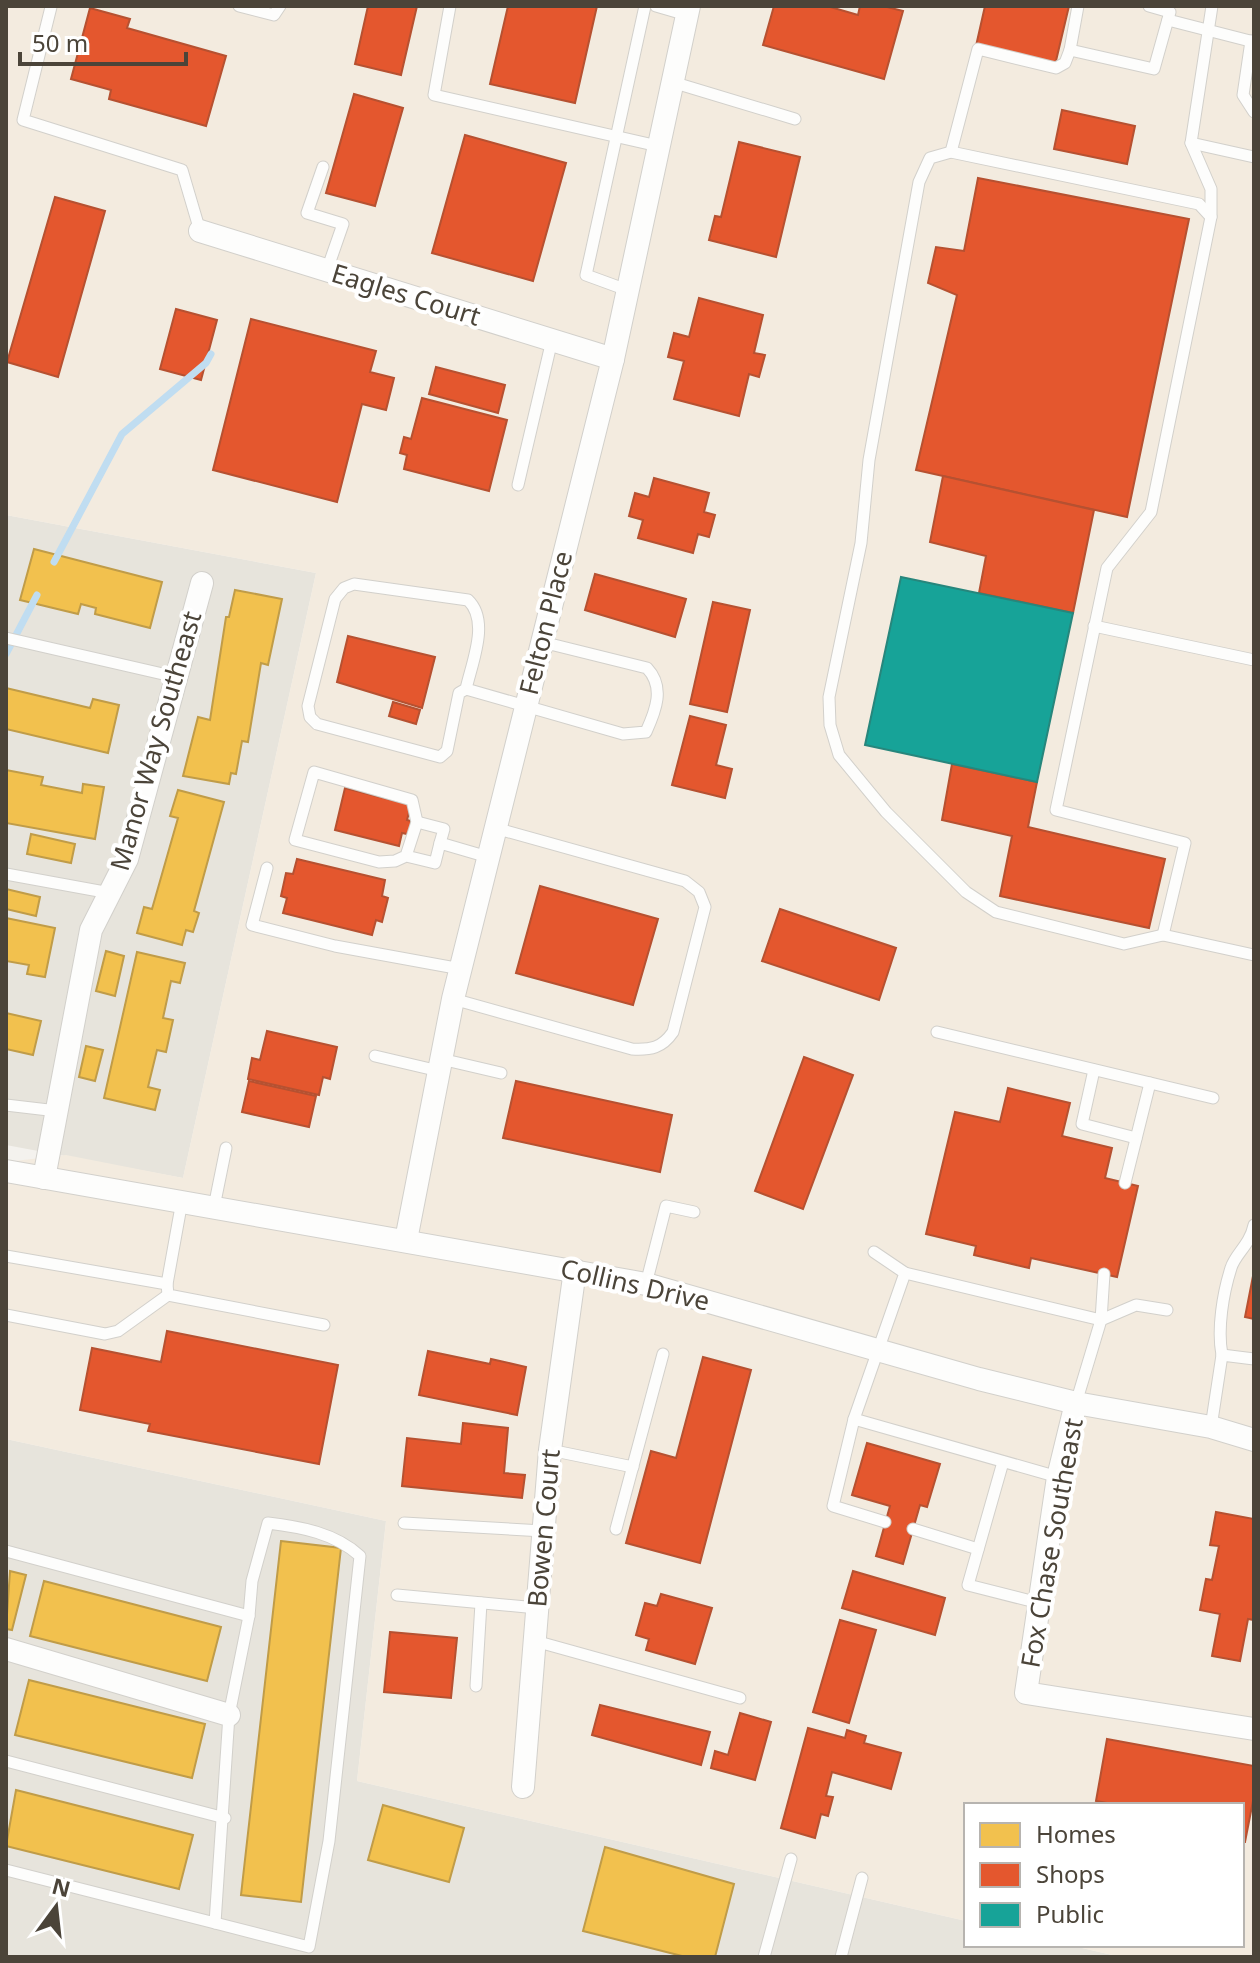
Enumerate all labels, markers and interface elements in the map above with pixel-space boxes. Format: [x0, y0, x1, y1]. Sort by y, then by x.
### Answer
scale bar [20, 16, 186, 66]
text: 50 m [32, 26, 88, 59]
street label: Eagles Court [327, 254, 485, 334]
street label: Felton Place [510, 547, 580, 698]
street label: Manor Way Southeast [101, 607, 209, 875]
street label: Collins Drive [557, 1249, 713, 1319]
street label: Fox Chase Southeast [1011, 1415, 1091, 1670]
street label: Bowen Court [518, 1447, 568, 1608]
legend [964, 1803, 1244, 1947]
text: Homes [1036, 1817, 1116, 1850]
text: Shops [1036, 1857, 1105, 1890]
north arrow [16, 1867, 96, 1947]
text: N [49, 1870, 74, 1904]
text: Public [1036, 1897, 1104, 1930]

